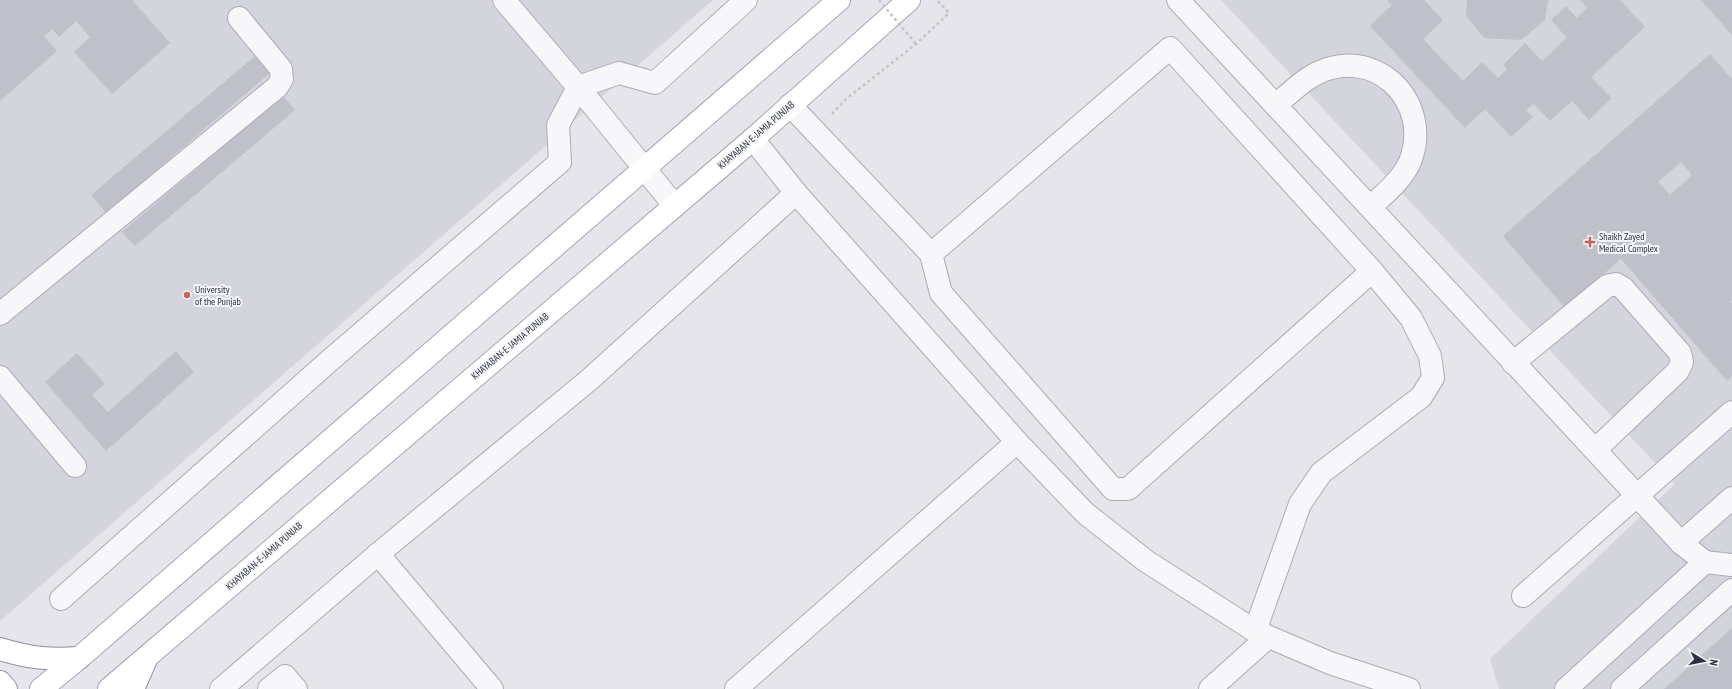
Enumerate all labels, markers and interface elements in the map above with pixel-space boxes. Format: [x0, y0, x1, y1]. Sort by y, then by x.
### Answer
street label: KHAYABAN-E-JAMIA PUNJAB [715, 98, 797, 172]
place label: Shaikh Zayed Medical Complex [1599, 230, 1658, 255]
marker: Shaikh Zayed Medical Complex [1584, 236, 1596, 248]
place label: University of the Punjab [195, 283, 241, 308]
marker: University of the Punjab [182, 290, 192, 300]
street label: KHAYABAN-E-JAMIA PUNJAB [469, 310, 552, 382]
street label: KHAYABAN-E-JAMIA PUNJAB [223, 519, 305, 593]
north arrow [1684, 641, 1724, 681]
text: N [1706, 659, 1721, 667]

